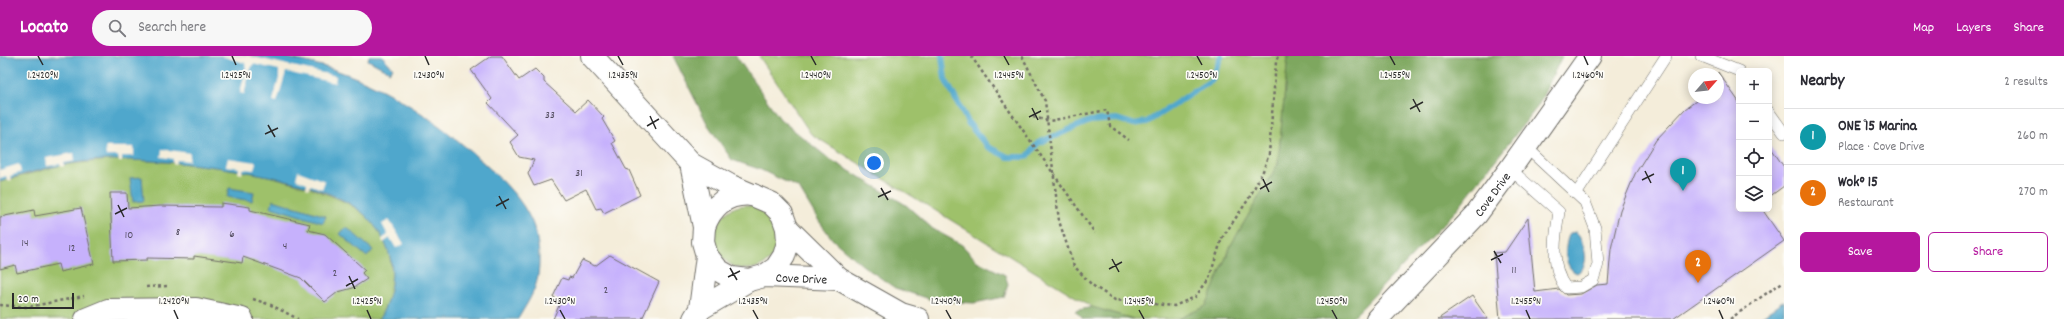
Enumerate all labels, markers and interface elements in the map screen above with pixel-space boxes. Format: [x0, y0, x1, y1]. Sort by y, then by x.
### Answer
search box [92, 10, 372, 46]
text: Locato [20, 15, 68, 42]
icon: search [106, 17, 128, 39]
text: Search here [138, 17, 206, 39]
text: Map [1913, 18, 1934, 38]
text: Layers [1956, 18, 1991, 38]
text: Share [2013, 18, 2044, 38]
north arrow [1688, 68, 1724, 104]
map controls [1736, 68, 1772, 212]
button: + [1736, 68, 1772, 104]
text: 1.2420°N [28, 69, 58, 83]
text: 1.2425°N [221, 69, 251, 83]
text: 1.2430°N [414, 69, 444, 83]
text: 1.2435°N [608, 69, 638, 83]
text: 1.2440°N [801, 69, 831, 83]
text: 1.2445°N [994, 69, 1024, 83]
text: 1.2450°N [1187, 69, 1217, 83]
text: 1.2455°N [1380, 69, 1410, 83]
text: 1.2460°N [1573, 69, 1603, 83]
text: Nearby [1800, 70, 1844, 94]
text: 2 results [2004, 73, 2048, 92]
button: − [1736, 104, 1772, 140]
house number: 33 [545, 108, 555, 124]
text: ONE ̊15 Marina [1838, 116, 1917, 138]
text: 1 [1812, 127, 1814, 146]
text: 260 m [2017, 127, 2048, 146]
text: Place · Cove Drive [1838, 138, 1924, 157]
button: locate [1736, 140, 1772, 176]
your location [864, 153, 884, 173]
pin: 1 [1670, 158, 1696, 191]
house number: 31 [575, 166, 583, 182]
street label: Cove Drive [1471, 169, 1517, 222]
text: Wok° 15 [1838, 172, 1878, 194]
button: layers [1736, 176, 1772, 212]
text: 2 [1810, 183, 1816, 202]
text: 270 m [2018, 183, 2048, 202]
text: Restaurant [1838, 194, 1894, 213]
house number: 8 [176, 225, 180, 241]
house number: 6 [229, 227, 235, 243]
house number: 10 [125, 228, 133, 244]
button: Save [1800, 232, 1920, 272]
button: Share [1928, 232, 2048, 272]
house number: 14 [22, 236, 28, 252]
house number: 4 [283, 239, 287, 255]
house number: 12 [68, 241, 76, 257]
pin: 2 [1685, 250, 1711, 283]
house number: 11 [1512, 263, 1516, 279]
house number: 2 [333, 266, 338, 282]
street label: Cove Drive [775, 269, 828, 291]
house number: 2 [604, 283, 609, 299]
scale bar [12, 291, 74, 310]
text: 20 m [18, 292, 39, 308]
text: 1.2420°N [159, 295, 189, 309]
text: 1.2425°N [352, 295, 382, 309]
text: 1.2430°N [545, 295, 575, 309]
text: 1.2435°N [738, 295, 768, 309]
text: 1.2440°N [931, 295, 961, 309]
text: 1.2445°N [1124, 295, 1154, 309]
text: 1.2450°N [1317, 295, 1347, 309]
text: 1.2455°N [1511, 295, 1541, 309]
text: 1.2460°N [1704, 295, 1734, 309]

